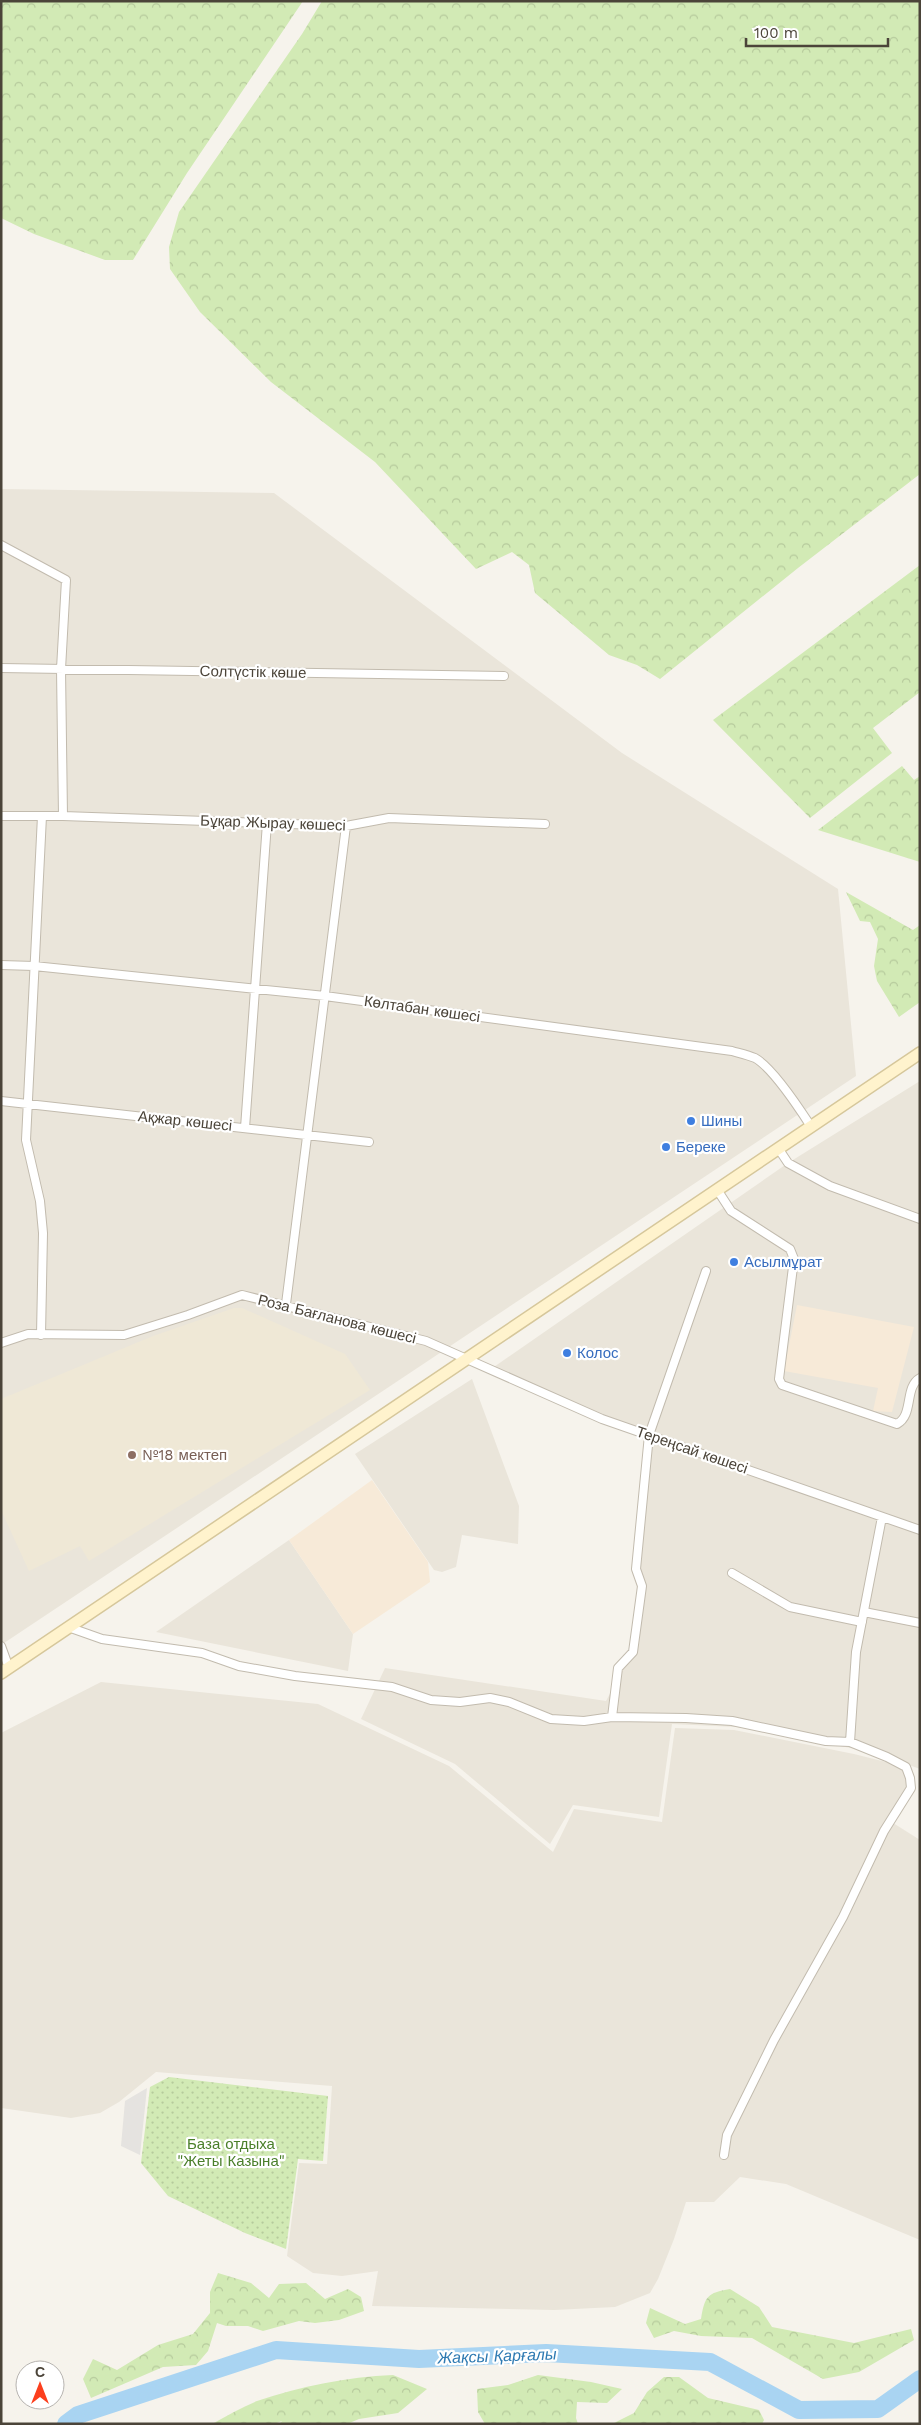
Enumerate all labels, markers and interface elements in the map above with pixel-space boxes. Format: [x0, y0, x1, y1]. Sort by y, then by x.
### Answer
scale bar [746, 15, 888, 47]
text: 100 m [754, 24, 798, 42]
street label: Солтүстік көше [200, 662, 306, 682]
street label: Бұқар Жырау көшесі [200, 811, 346, 835]
street label: Көлтабан көшесі [363, 992, 481, 1026]
street label: Ақжар көшесі [137, 1107, 233, 1135]
place label: Шины [701, 1112, 742, 1130]
marker: Шины [685, 1115, 697, 1127]
place label: Береке [676, 1138, 726, 1156]
marker: Береке [660, 1141, 672, 1153]
place label: Асылмұрат [744, 1253, 822, 1271]
marker: Асылмұрат [728, 1256, 740, 1268]
street label: Роза Бағланова көшесі [256, 1291, 418, 1347]
place label: Колос [577, 1344, 619, 1362]
marker: Колос [561, 1347, 573, 1359]
street label: Тереңсай көшесі [634, 1422, 750, 1478]
place label: №18 мектеп [142, 1446, 227, 1464]
marker: №18 мектеп [126, 1449, 138, 1461]
park label: База отдыха "Жеты Казына" [177, 2135, 285, 2170]
water label: Жақсы Қарғалы [436, 2344, 557, 2368]
north arrow [15, 2360, 65, 2410]
text: С [35, 2364, 45, 2380]

